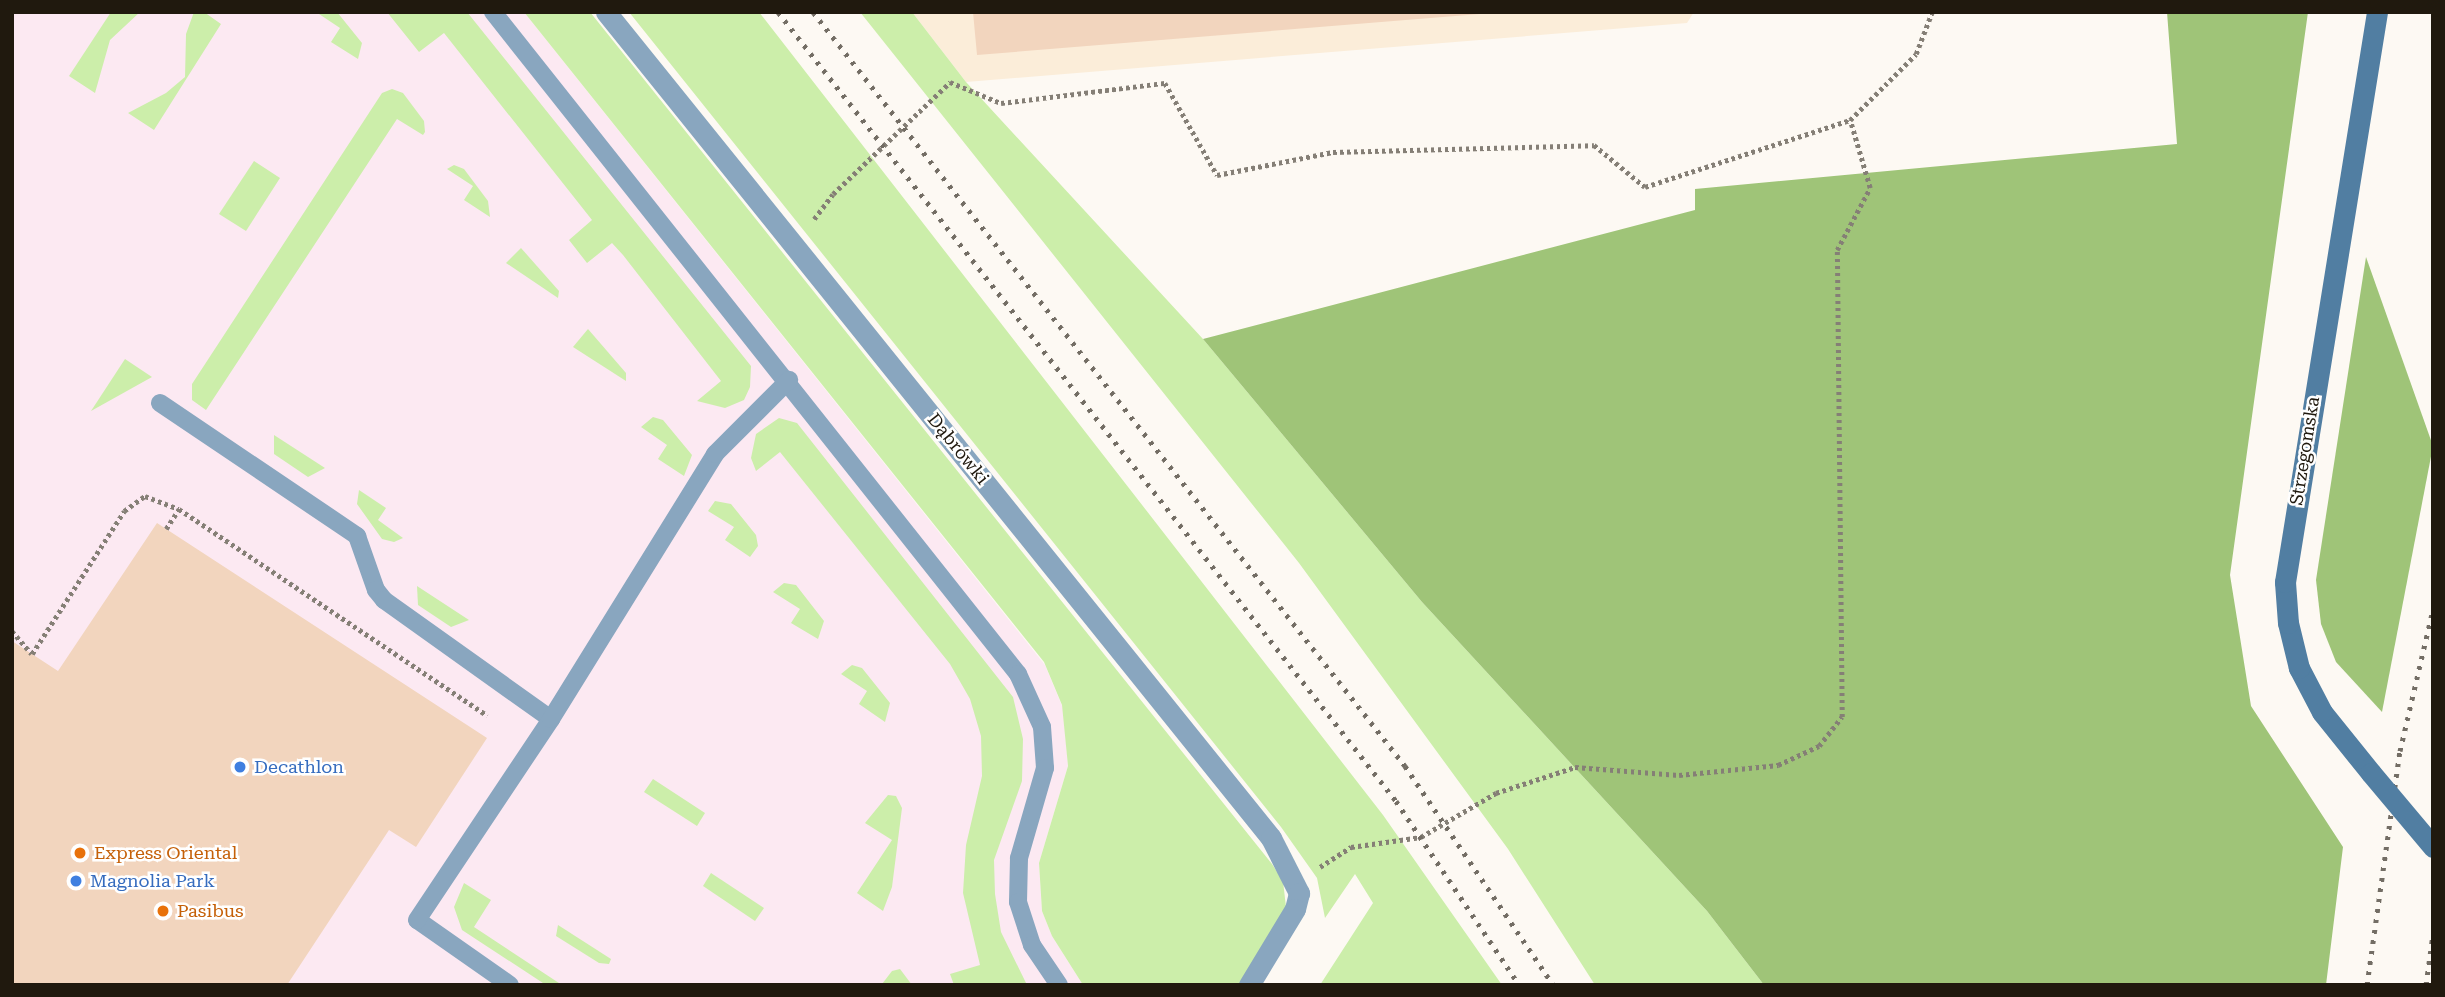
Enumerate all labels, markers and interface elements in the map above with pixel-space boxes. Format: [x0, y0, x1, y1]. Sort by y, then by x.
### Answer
street label: Strzegomska [2286, 395, 2324, 507]
street label: Dąbrówki [923, 409, 993, 489]
place label: Decathlon [254, 756, 344, 778]
marker: Decathlon [232, 759, 248, 775]
place label: Express Oriental [94, 842, 237, 864]
marker: Express Oriental [72, 845, 88, 861]
place label: Magnolia Park [90, 870, 215, 892]
marker: Magnolia Park [68, 873, 84, 889]
place label: Pasibus [177, 900, 244, 922]
marker: Pasibus [155, 903, 171, 919]

